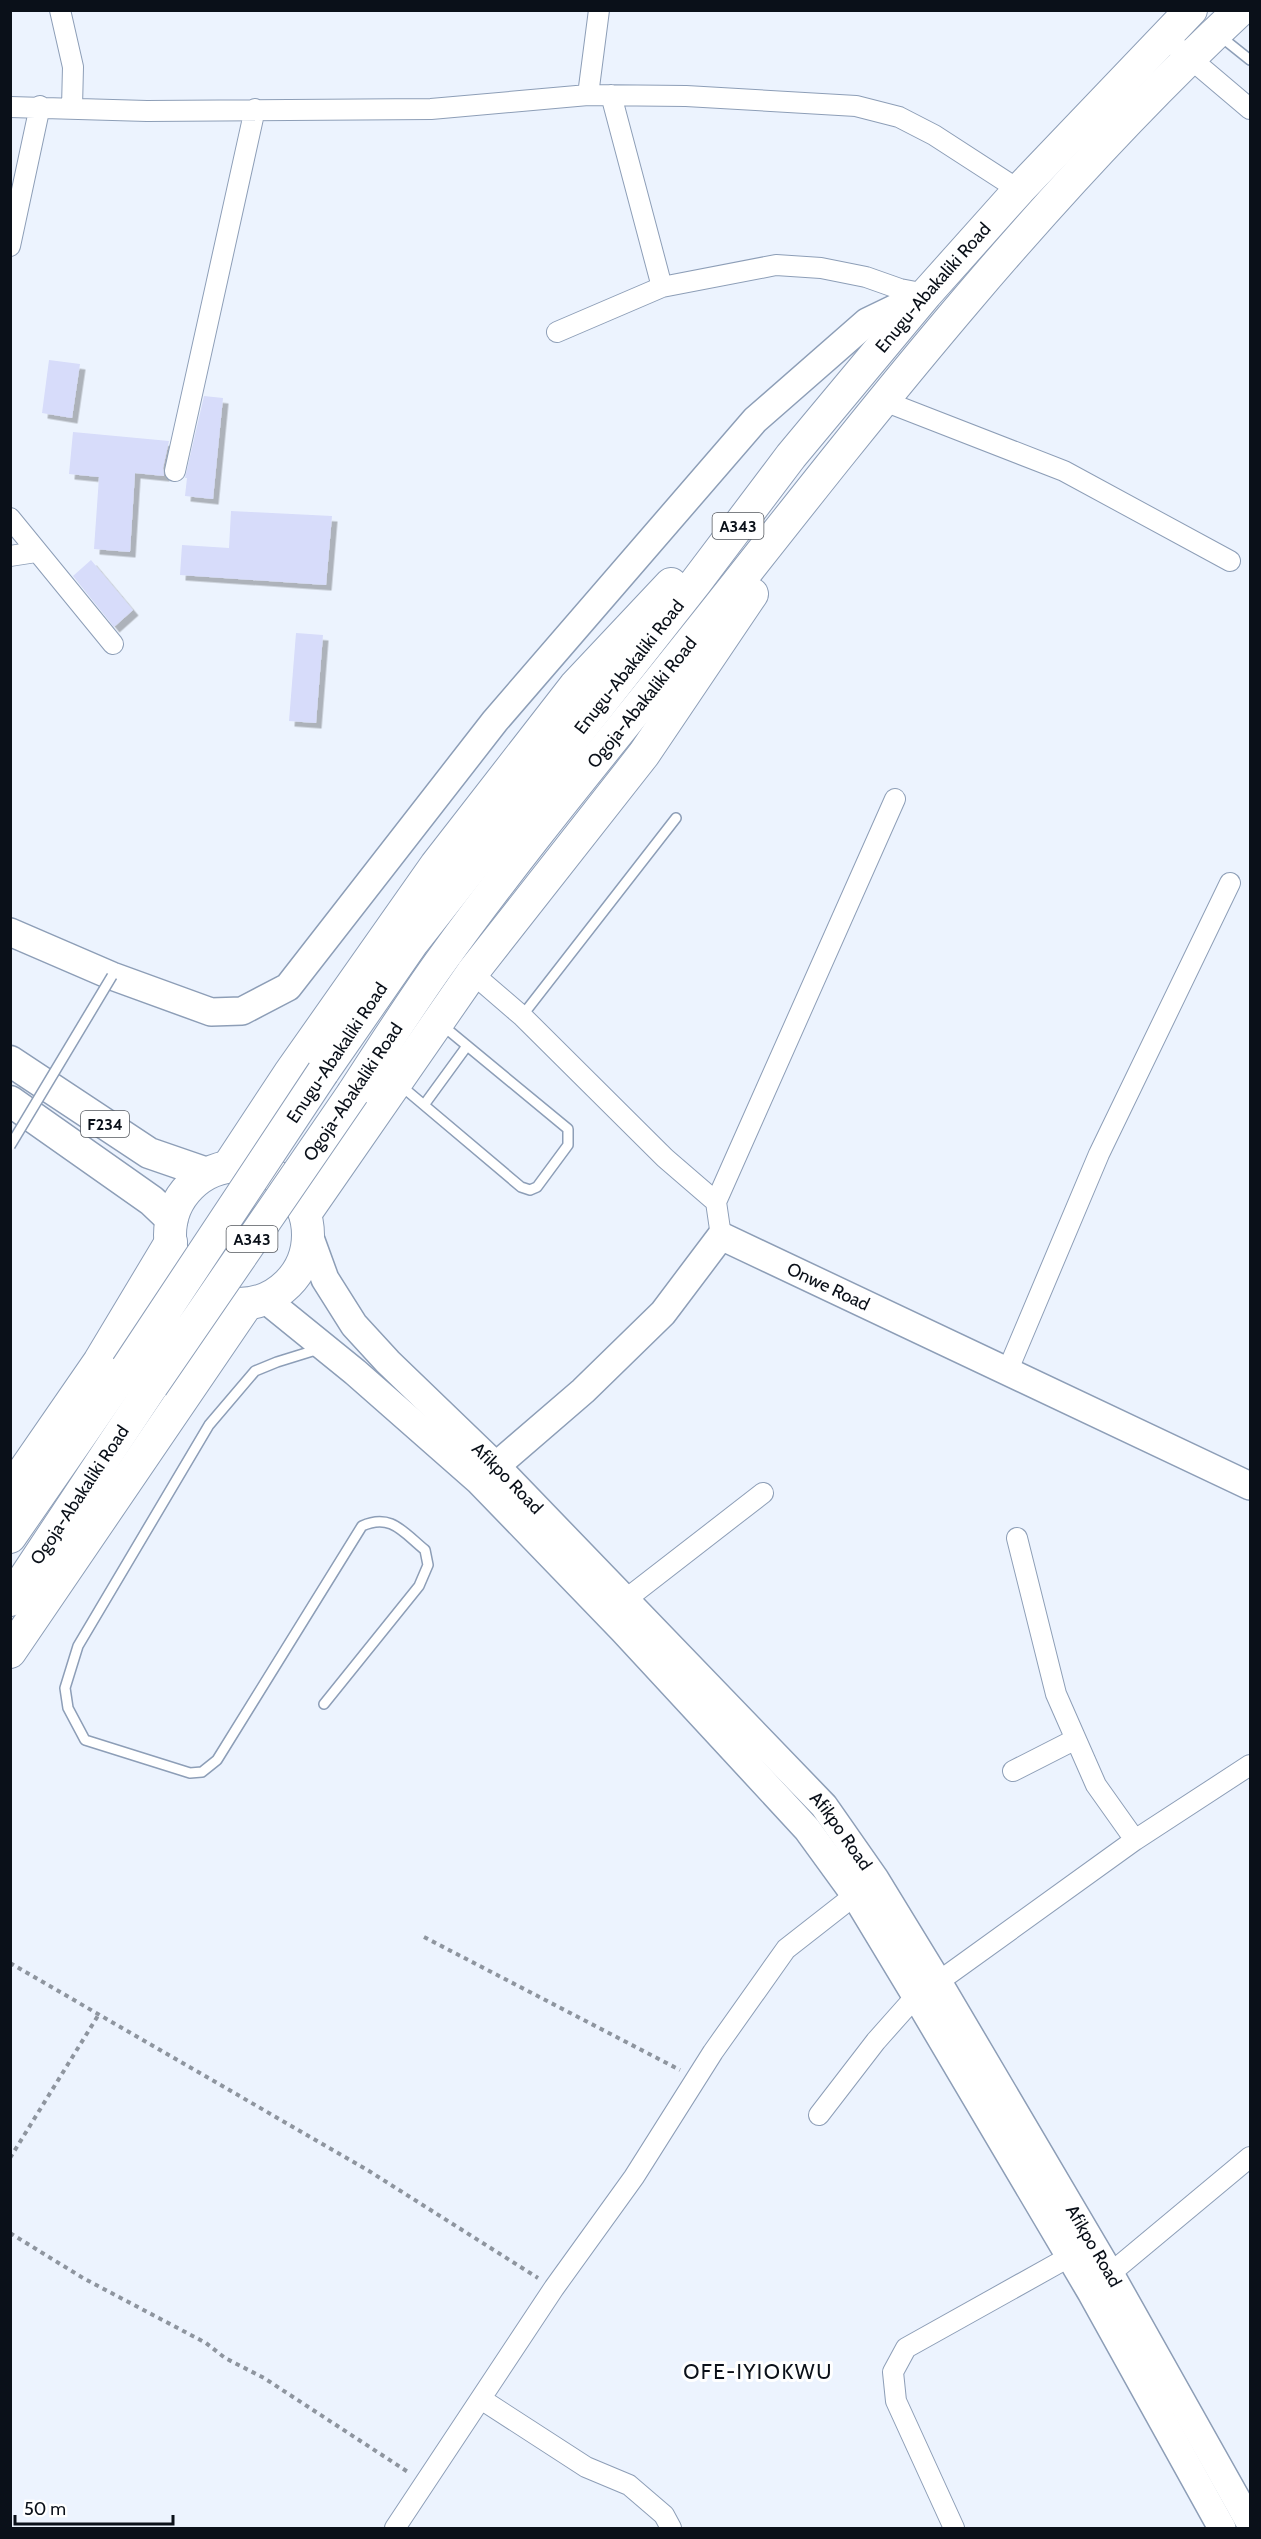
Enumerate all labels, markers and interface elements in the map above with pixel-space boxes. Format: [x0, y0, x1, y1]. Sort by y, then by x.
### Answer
street label: Enugu-Abakaliki Road [871, 218, 995, 357]
road number: A343 [712, 513, 764, 539]
street label: Enugu-Abakaliki Road [570, 595, 689, 739]
street label: Ogoja-Abakaliki Road [583, 633, 701, 773]
street label: Enugu-Abakaliki Road [282, 979, 392, 1127]
street label: Ogoja-Abakaliki Road [299, 1019, 407, 1165]
road number: F234 [81, 1111, 129, 1137]
road number: A343 [226, 1226, 278, 1252]
street label: Onwe Road [783, 1258, 873, 1316]
street label: Ogoja-Abakaliki Road [26, 1421, 134, 1569]
street label: Afikpo Road [467, 1438, 547, 1519]
street label: Afikpo Road [805, 1787, 877, 1875]
street label: Afikpo Road [1061, 2201, 1126, 2291]
district label: OFE-IYIOKWU [683, 2359, 833, 2384]
scale bar [15, 2488, 172, 2526]
text: 50 m [24, 2498, 66, 2520]

